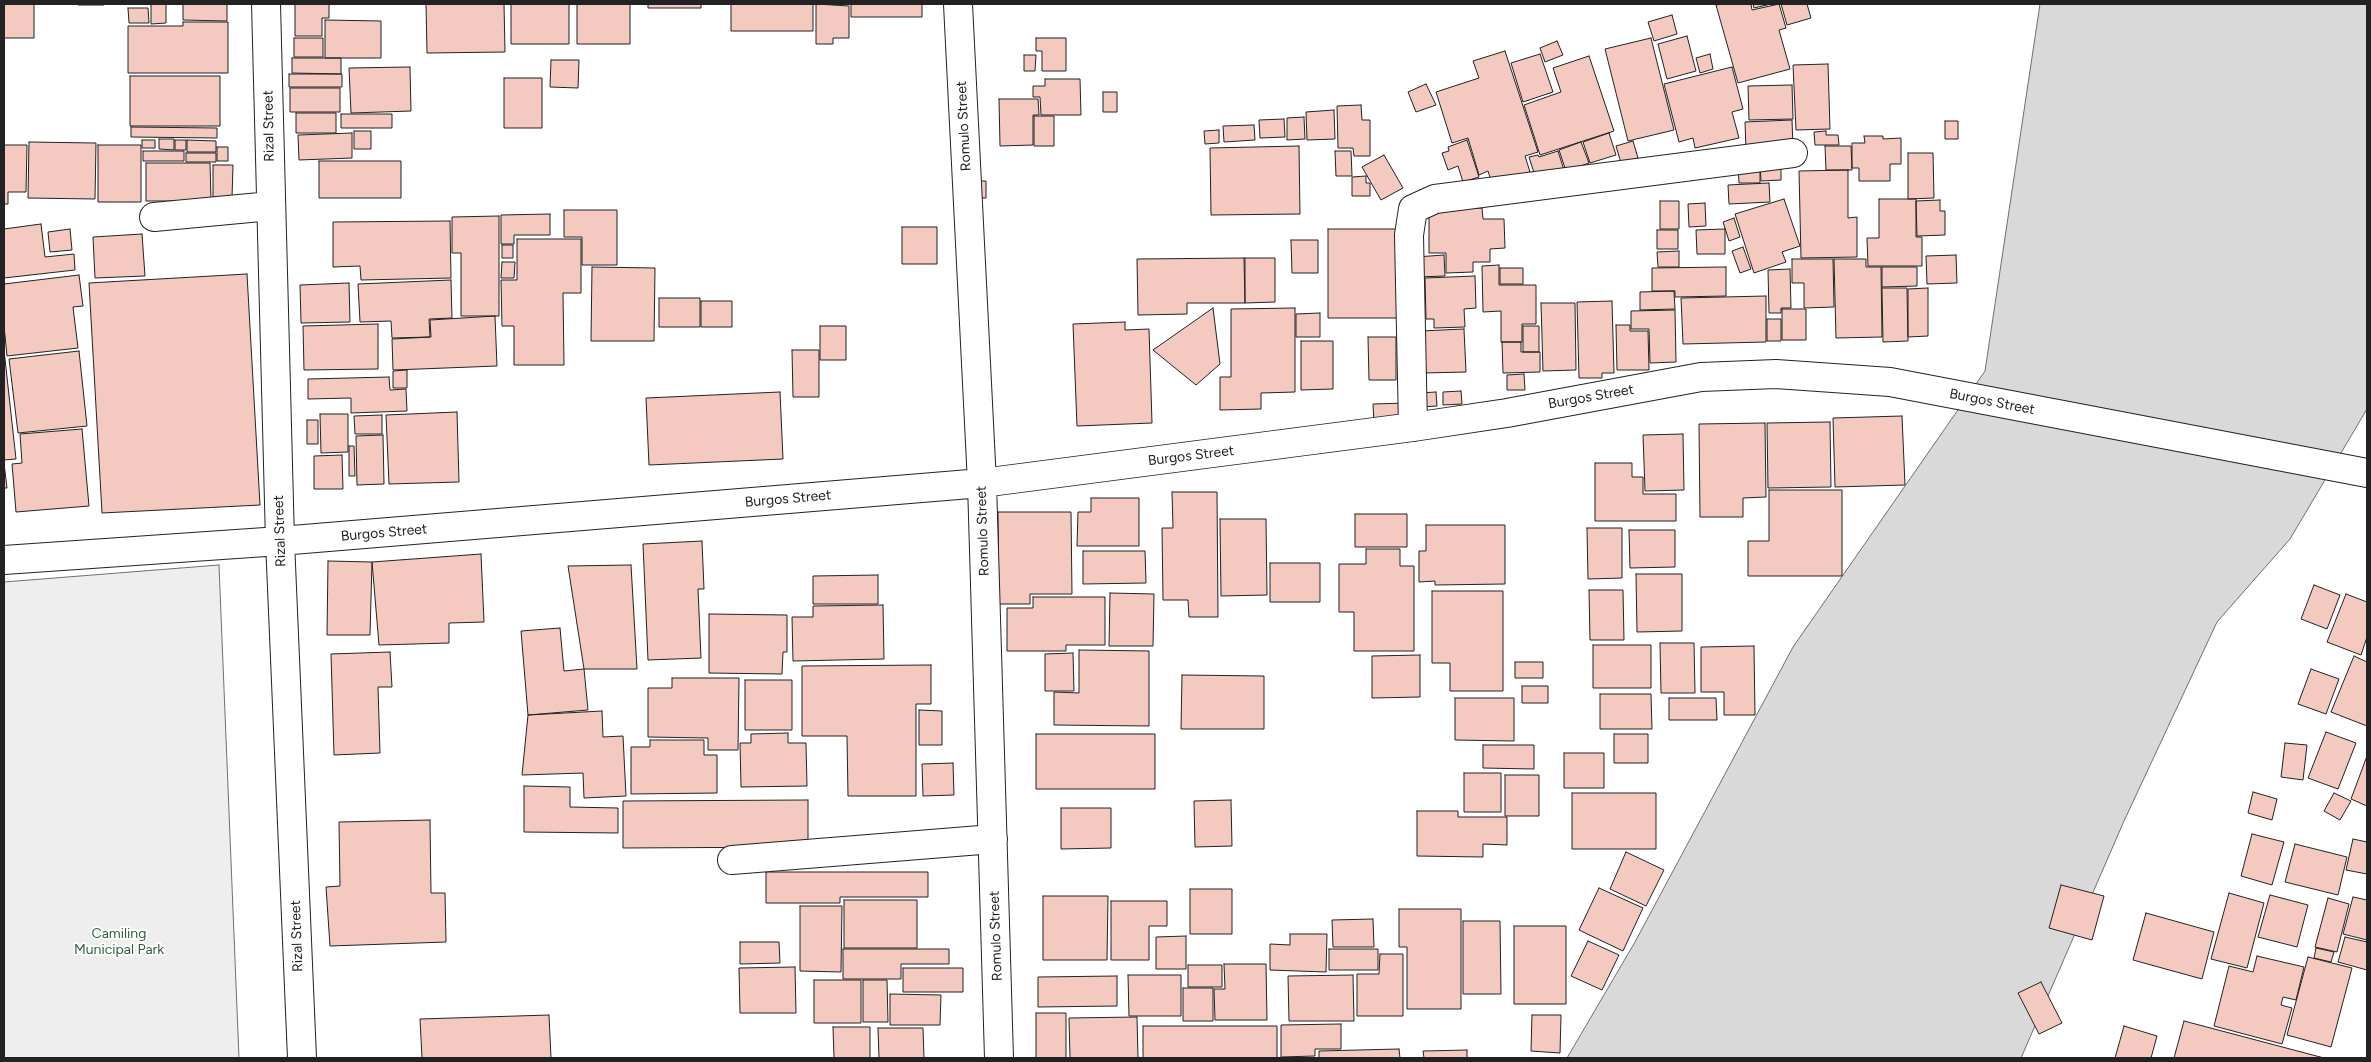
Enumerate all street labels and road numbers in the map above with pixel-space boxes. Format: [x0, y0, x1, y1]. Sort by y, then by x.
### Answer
street label: Romulo Street [953, 80, 975, 172]
street label: Rizal Street [260, 90, 278, 162]
street label: Burgos Street [1547, 381, 1635, 413]
street label: Burgos Street [1948, 385, 2036, 419]
street label: Burgos Street [1147, 442, 1235, 470]
street label: Romulo Street [973, 486, 993, 576]
street label: Burgos Street [744, 487, 832, 511]
street label: Rizal Street [270, 495, 290, 567]
street label: Burgos Street [340, 521, 428, 545]
street label: Romulo Street [986, 891, 1006, 981]
street label: Rizal Street [287, 900, 307, 972]

